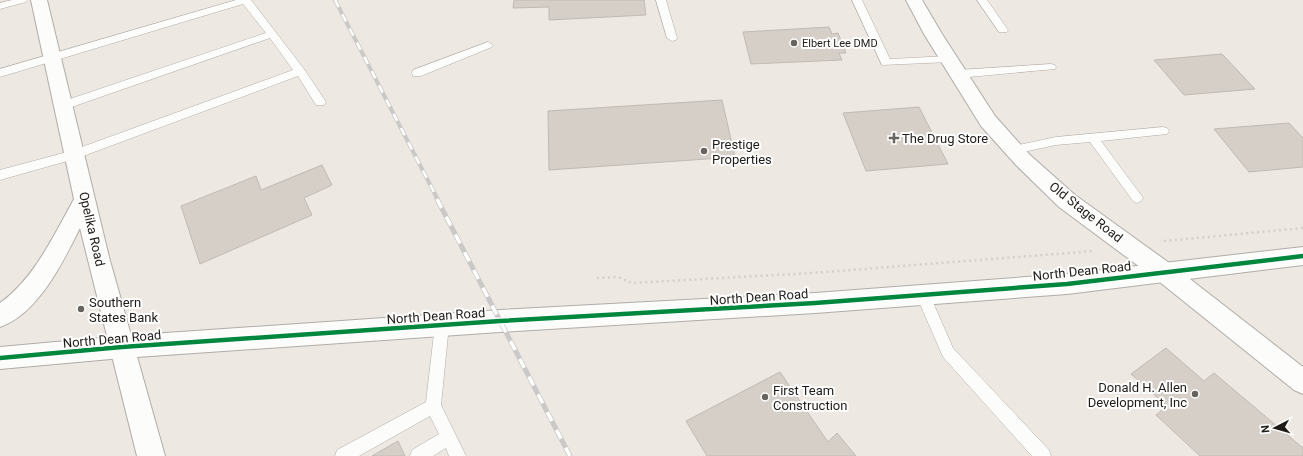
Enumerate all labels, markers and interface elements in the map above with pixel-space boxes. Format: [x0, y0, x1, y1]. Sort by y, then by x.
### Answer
place label: Elbert Lee DMD [802, 37, 878, 50]
marker: Elbert Lee DMD [789, 38, 799, 48]
place label: The Drug Store [902, 131, 988, 146]
marker: The Drug Store [889, 133, 899, 143]
place label: Prestige Properties [712, 137, 772, 167]
marker: Prestige Properties [699, 146, 709, 156]
street label: Old Stage Road [1046, 179, 1126, 245]
street label: Opelika Road [76, 190, 108, 268]
street label: North Dean Road [1032, 258, 1132, 284]
street label: North Dean Road [709, 286, 809, 308]
place label: Southern States Bank [89, 295, 158, 325]
marker: Southern States Bank [76, 304, 86, 314]
street label: North Dean Road [386, 305, 486, 327]
street label: North Dean Road [62, 327, 162, 351]
place label: Donald H. Allen Development, Inc [1088, 380, 1187, 410]
place label: First Team Construction [773, 383, 847, 413]
marker: Donald H. Allen Development, Inc [1190, 389, 1200, 399]
marker: First Team Construction [760, 392, 770, 402]
north arrow [1255, 408, 1295, 448]
text: N [1259, 424, 1272, 434]

